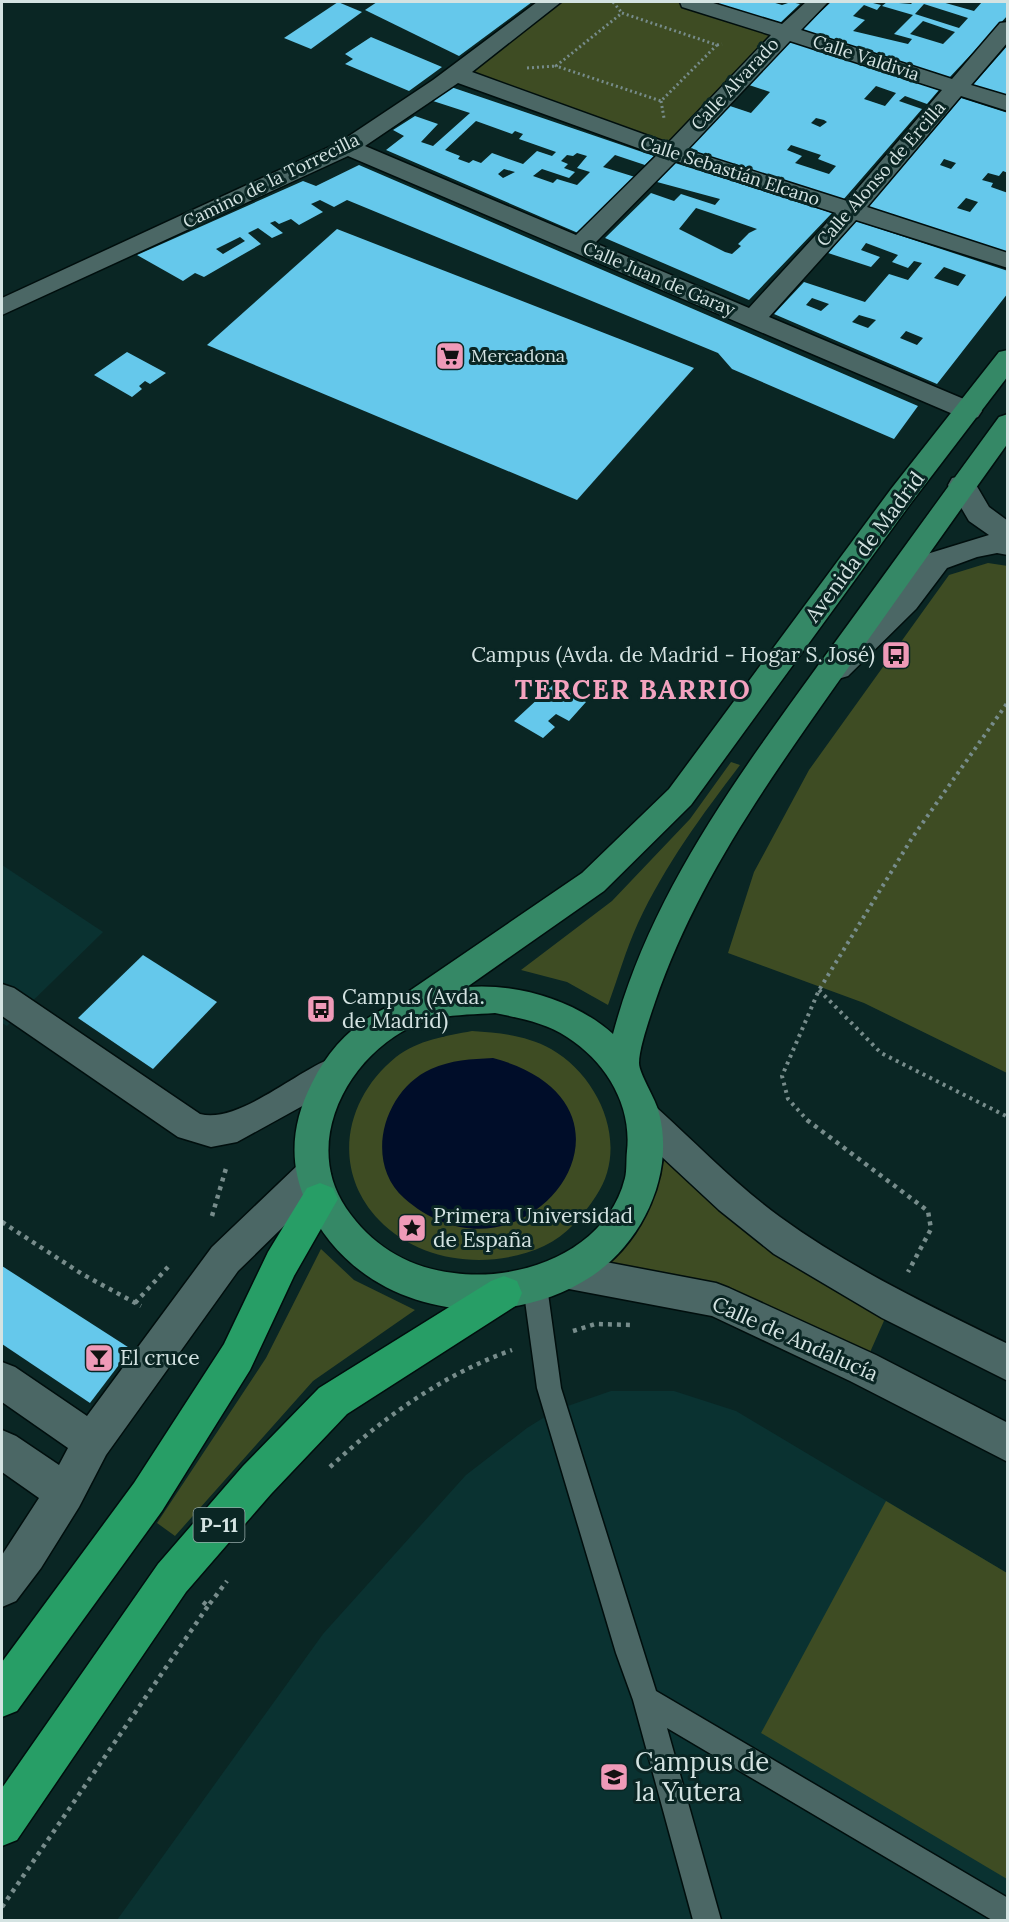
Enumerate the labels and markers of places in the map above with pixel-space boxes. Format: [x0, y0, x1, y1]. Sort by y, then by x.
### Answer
supermarket icon: Mercadona [434, 340, 466, 372]
place label: Mercadona [471, 344, 565, 367]
bus stop icon: Campus (Avda. de Madrid - Hogar S. José) [880, 639, 912, 671]
place label: Campus (Avda. de Madrid - Hogar S. José) [471, 641, 875, 668]
place label: Campus (Avda. de Madrid) [342, 983, 485, 1034]
bus stop icon: Campus (Avda. de Madrid) [305, 993, 337, 1025]
place label: Primera Universidad de España [433, 1202, 633, 1253]
place icon: Primera Universidad de España [396, 1212, 428, 1244]
bar icon: El cruce [83, 1342, 115, 1374]
place label: El cruce [120, 1344, 200, 1371]
place label: Campus de la Yutera [635, 1745, 769, 1808]
school or university icon: Campus de la Yutera [598, 1761, 630, 1793]

